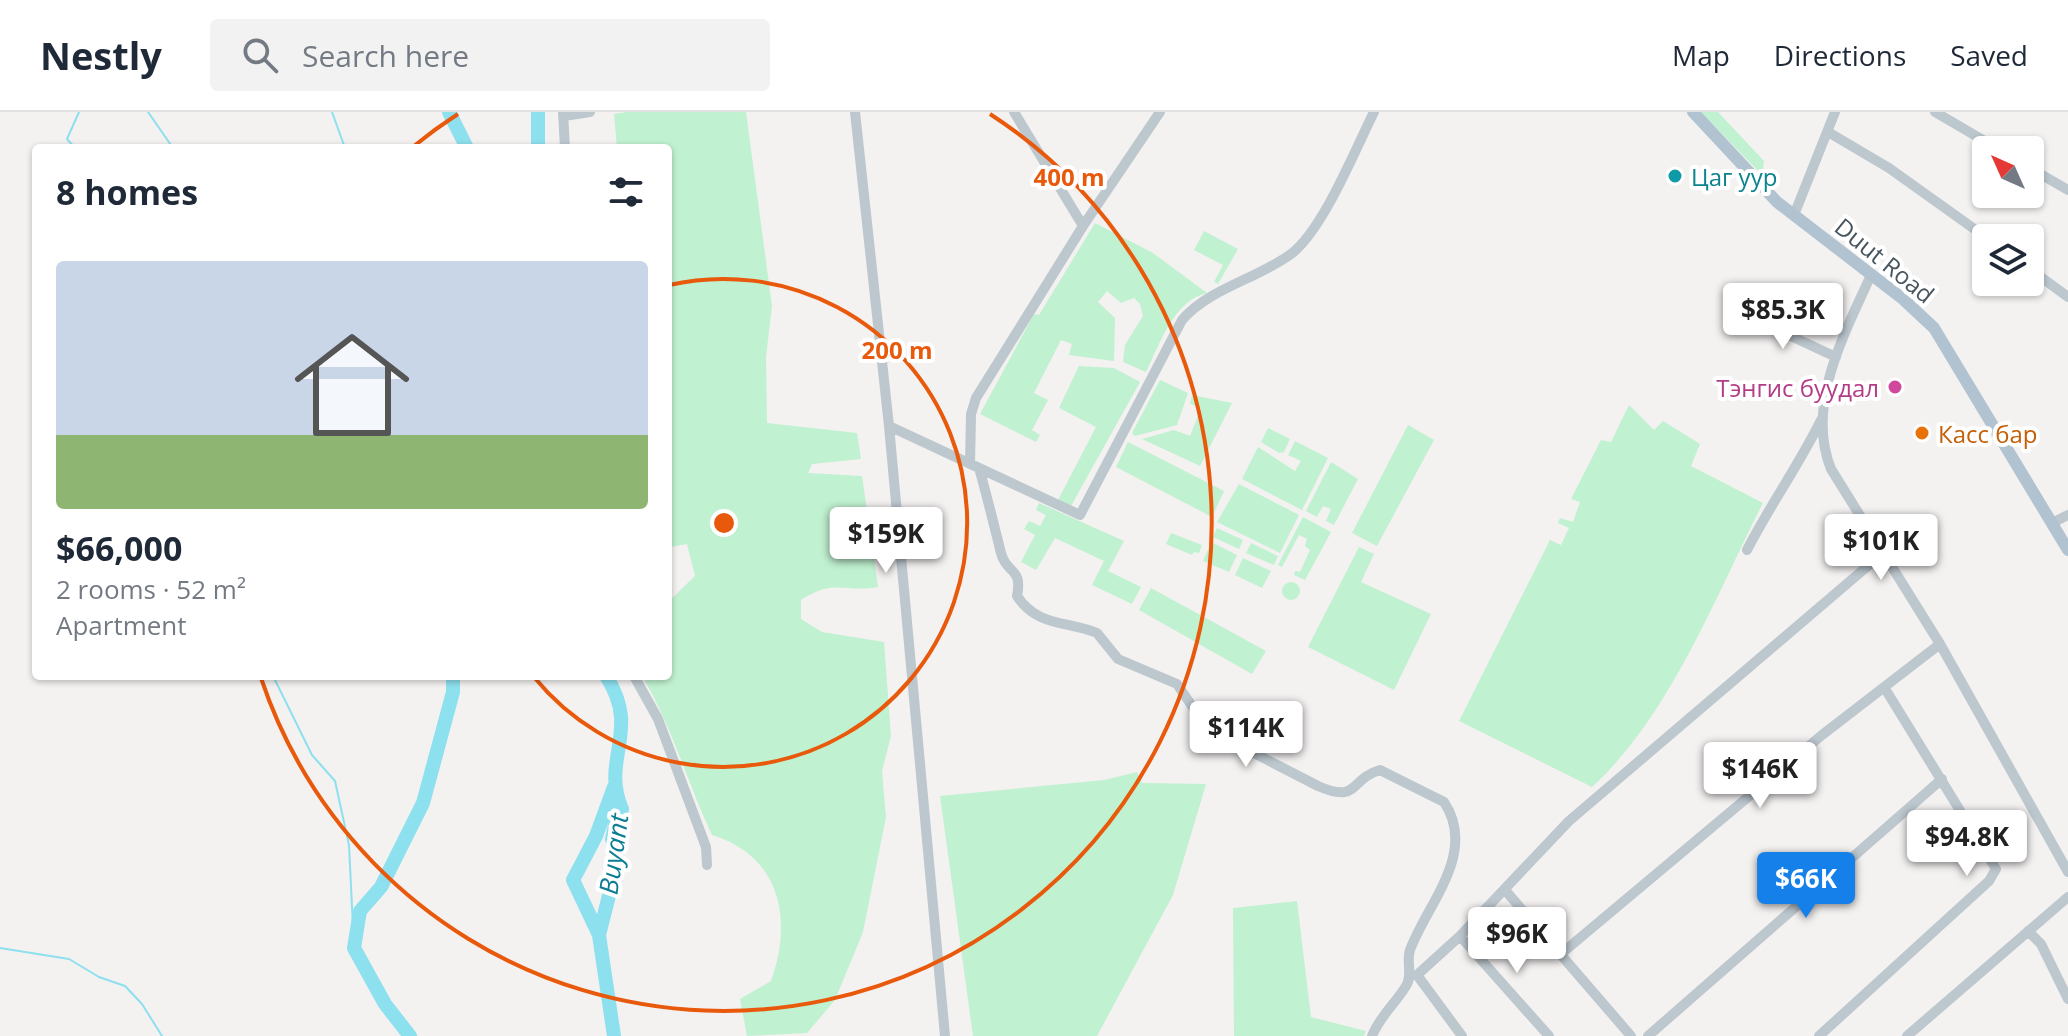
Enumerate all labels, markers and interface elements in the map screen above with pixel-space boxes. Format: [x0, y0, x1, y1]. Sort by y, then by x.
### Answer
search box [210, 19, 770, 91]
text: Nestly [40, 29, 162, 81]
icon: search [238, 33, 282, 77]
text: Search here [302, 35, 469, 76]
text: Map [1672, 36, 1730, 74]
text: Directions [1774, 36, 1906, 74]
text: Saved [1950, 36, 2028, 74]
north arrow [1972, 136, 2044, 208]
map controls [1972, 136, 2044, 296]
text: 400 m [1034, 160, 1104, 193]
place label: Цаг уур [1691, 160, 1777, 193]
marker: Цаг уур [1666, 167, 1684, 185]
text: 8 homes [56, 169, 198, 215]
icon: filters [604, 170, 648, 214]
street label: Duut Road [1828, 210, 1942, 310]
button: layers [1972, 224, 2044, 296]
pin: $85.3K [1718, 283, 1848, 351]
text: $85.3K [1741, 291, 1825, 327]
icon: home [280, 313, 424, 457]
text: 200 m [862, 333, 932, 366]
place label: Тэнгис буудал [1716, 371, 1879, 404]
marker: Тэнгис буудал [1886, 378, 1904, 396]
place label: Касс бар [1938, 417, 2038, 450]
marker: Касс бар [1913, 424, 1931, 442]
pin: $159K [830, 507, 942, 575]
centre of rings [710, 509, 738, 537]
pin: $101K [1825, 514, 1937, 582]
text: $159K [848, 515, 924, 551]
text: $101K [1843, 522, 1919, 558]
text: $66,000 [56, 525, 182, 571]
text: 2 rooms · 52 m² [56, 571, 246, 607]
text: Apartment [56, 607, 187, 643]
pin: $114K [1190, 701, 1302, 769]
text: $114K [1208, 709, 1284, 745]
pin: $146K [1704, 742, 1816, 810]
text: $146K [1722, 750, 1798, 786]
water label: Buyant [590, 810, 637, 897]
pin: $94.8K [1902, 810, 2032, 878]
text: $94.8K [1925, 818, 2009, 854]
pin: $66K [1759, 852, 1853, 920]
text: $66K [1775, 860, 1837, 896]
pin: $96K [1470, 907, 1564, 975]
text: $96K [1486, 915, 1548, 951]

